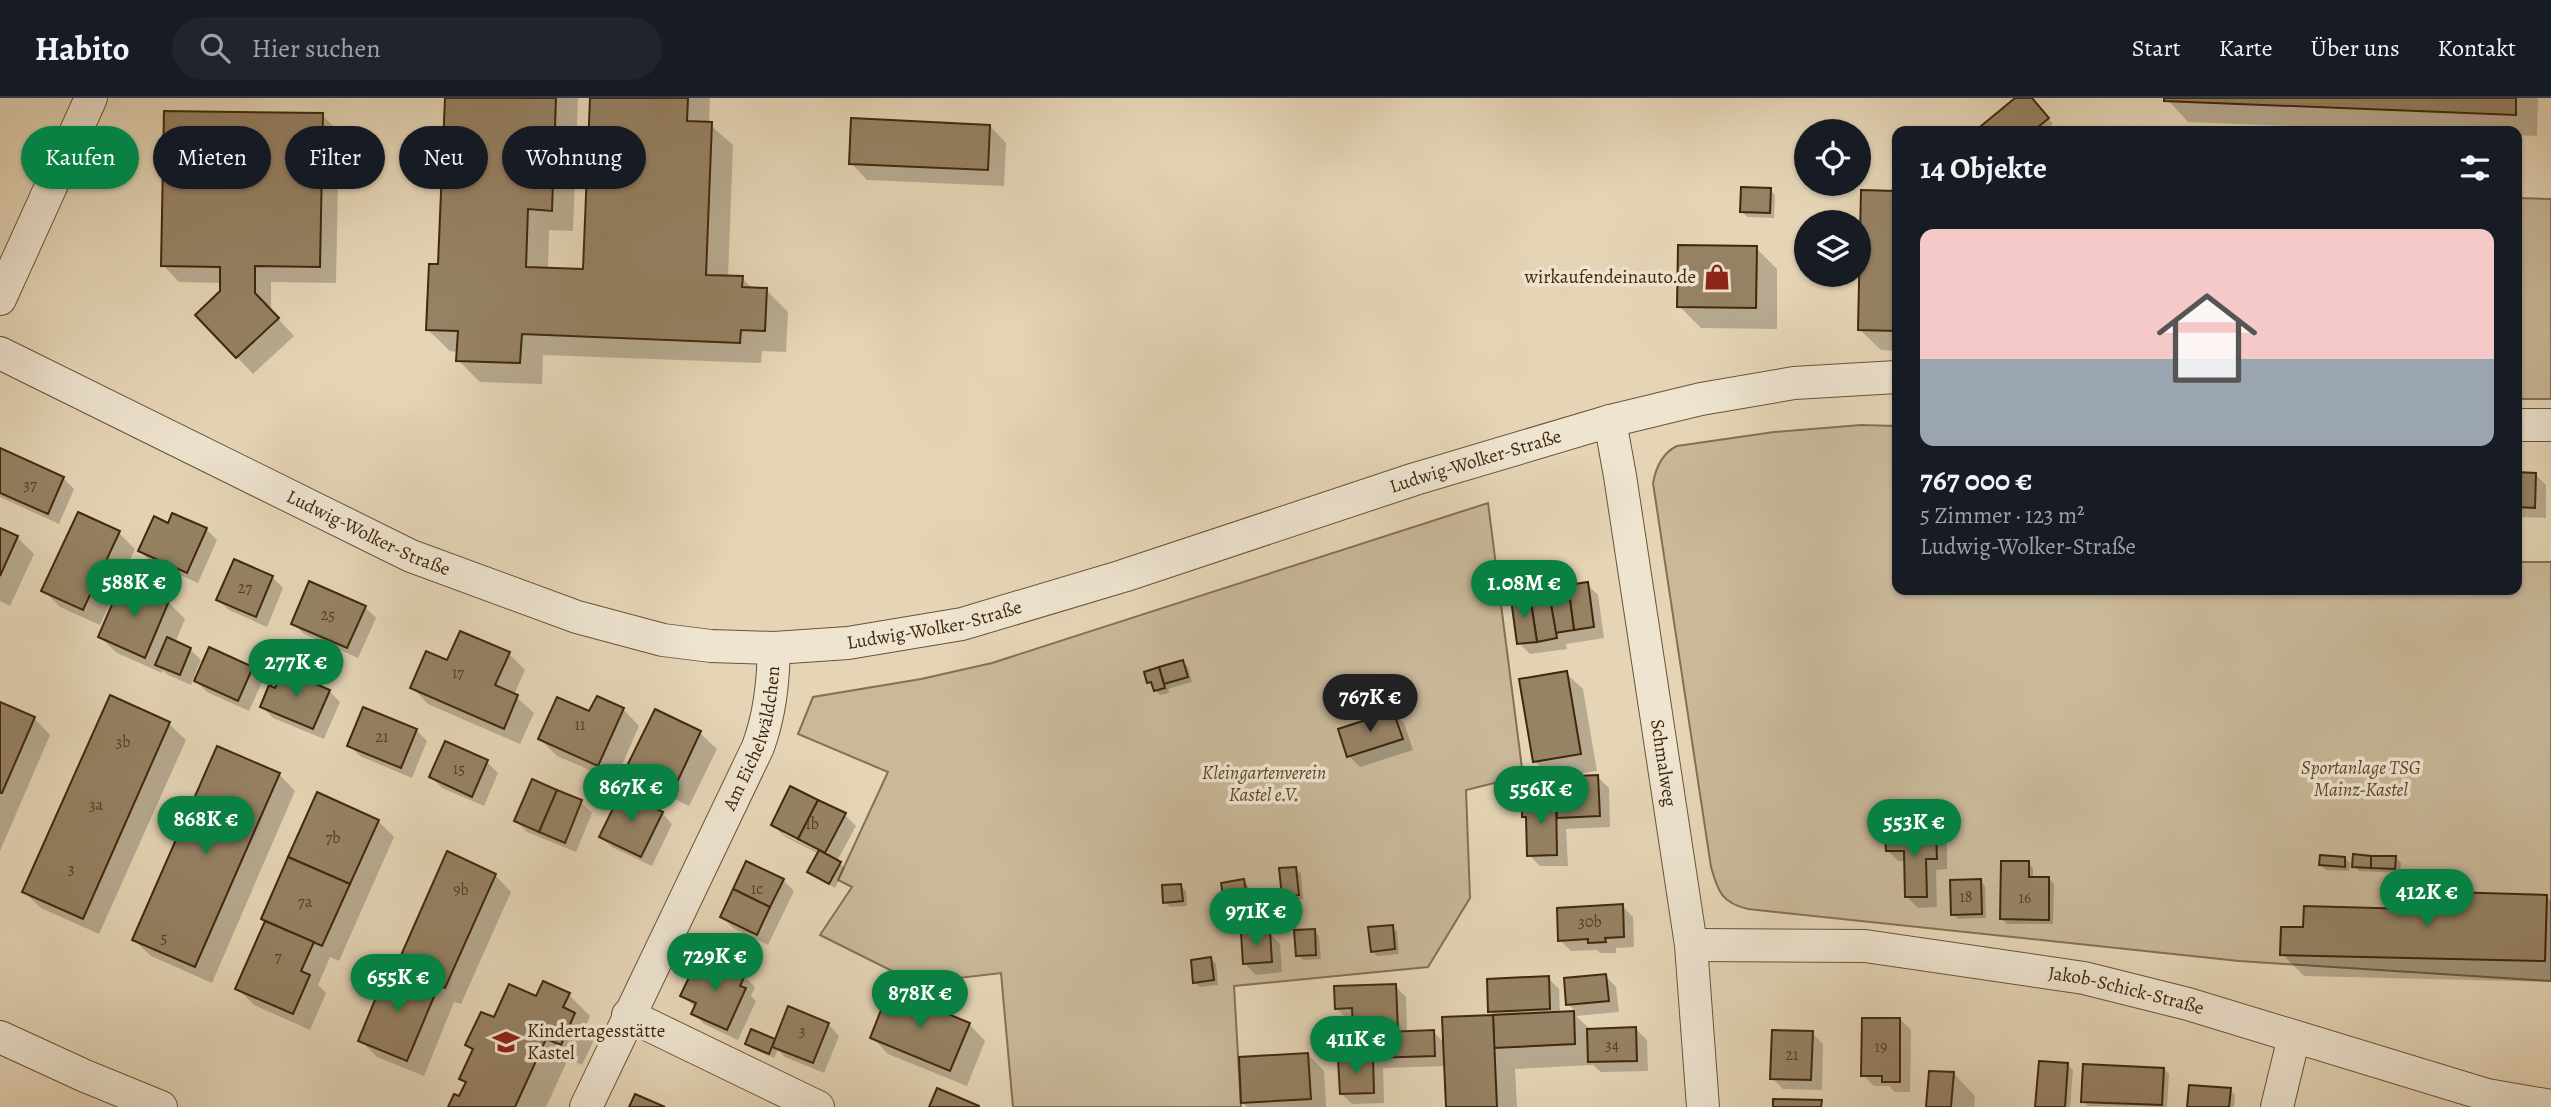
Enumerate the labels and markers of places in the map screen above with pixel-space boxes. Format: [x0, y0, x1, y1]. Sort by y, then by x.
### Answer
shop icon: wirkaufendeinauto.de [1702, 262, 1732, 292]
place label: wirkaufendeinauto.de [1524, 264, 1696, 290]
pin: 588K € [77, 560, 191, 619]
pin: 1.08M € [1459, 560, 1589, 620]
pin: 277K € [239, 640, 353, 699]
pin: 767K € [1313, 674, 1427, 734]
pin: 867K € [574, 764, 688, 824]
pin: 556K € [1484, 766, 1598, 826]
pin: 868K € [149, 796, 263, 856]
pin: 553K € [1857, 800, 1971, 859]
pin: 412K € [2370, 870, 2484, 929]
pin: 971K € [1199, 888, 1313, 948]
pin: 729K € [658, 934, 772, 993]
pin: 655K € [341, 954, 455, 1014]
pin: 878K € [863, 970, 977, 1030]
pin: 411K € [1299, 1016, 1413, 1076]
place label: Kindertagesstätte Kastel [527, 1018, 665, 1066]
school or university icon: Kindertagesstätte Kastel [491, 1027, 521, 1057]

